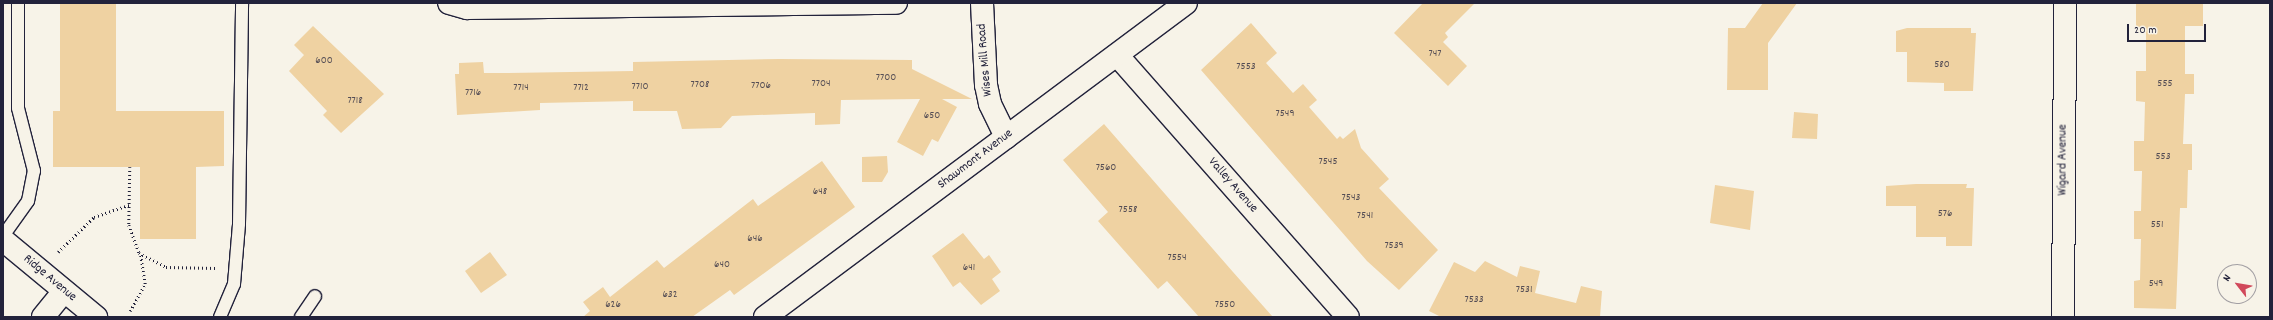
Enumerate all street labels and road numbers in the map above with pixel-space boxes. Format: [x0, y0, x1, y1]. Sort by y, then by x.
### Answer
street label: Wises Mill Road [975, 23, 997, 97]
street label: Wigard Avenue [2056, 124, 2072, 196]
street label: Shawmont Avenue [935, 127, 1017, 193]
street label: Valley Avenue [1204, 155, 1260, 217]
street label: Ridge Avenue [19, 252, 79, 306]

